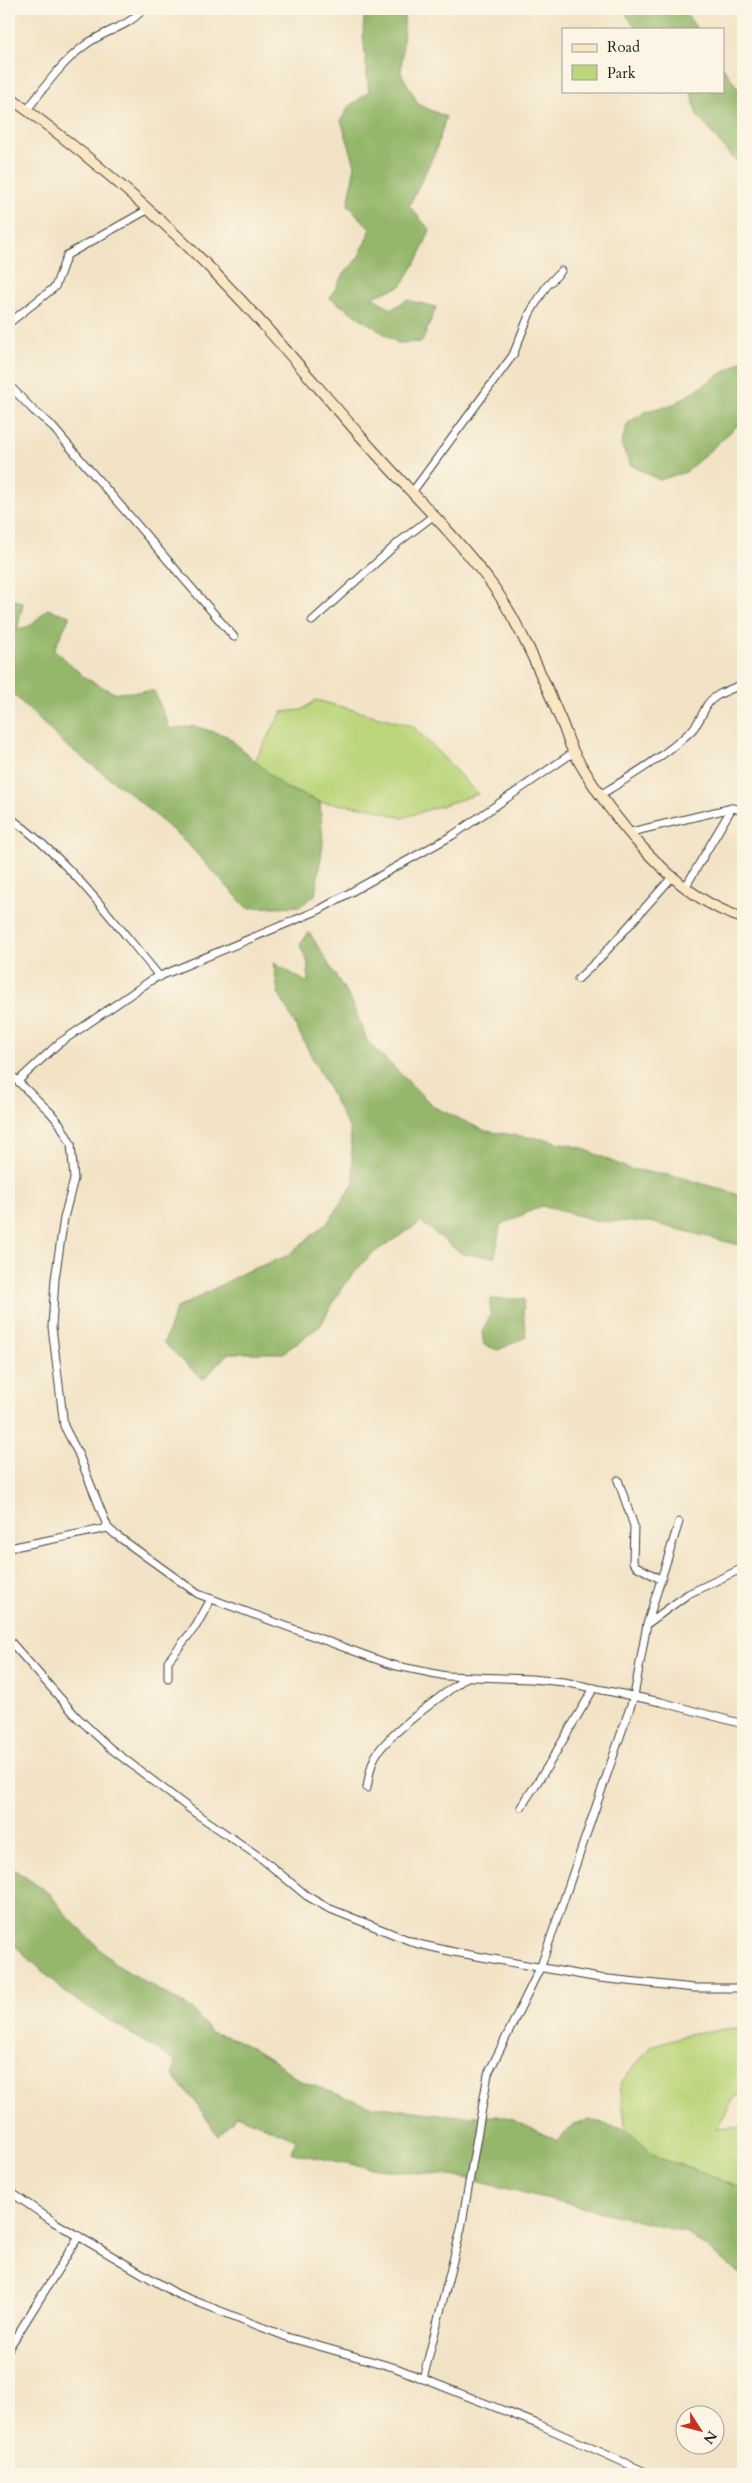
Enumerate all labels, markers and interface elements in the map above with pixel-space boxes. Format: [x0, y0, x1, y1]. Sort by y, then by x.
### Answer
legend [562, 28, 724, 92]
text: Road [607, 37, 640, 57]
text: Park [607, 63, 636, 83]
north arrow [674, 2406, 724, 2456]
text: N [699, 2427, 721, 2448]

